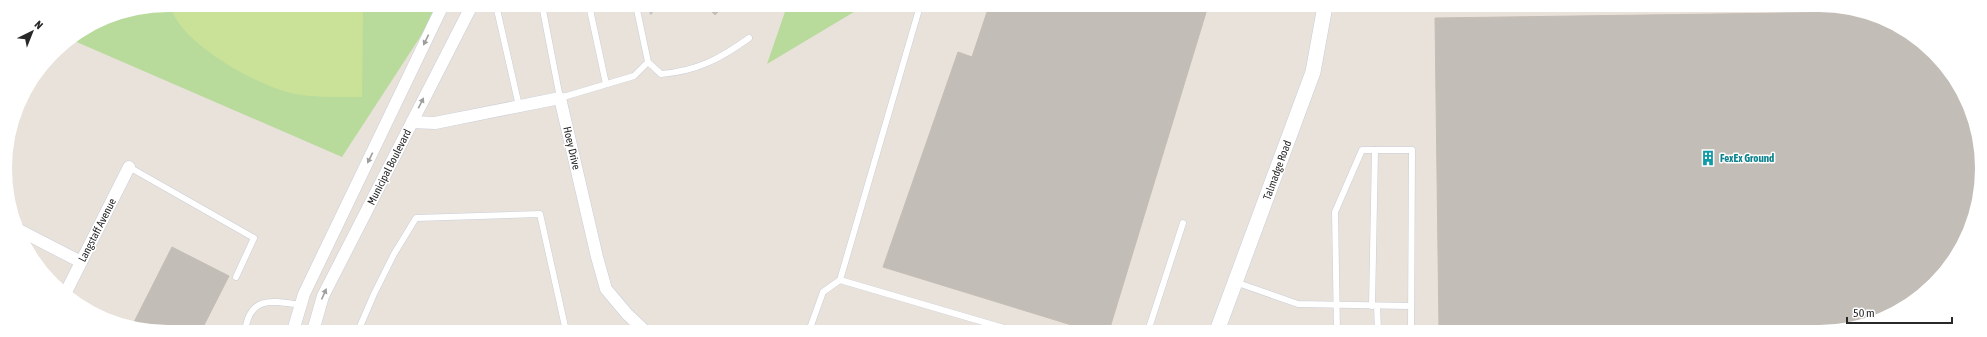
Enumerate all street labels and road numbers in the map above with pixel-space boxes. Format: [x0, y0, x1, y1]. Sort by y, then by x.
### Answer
street label: Hoey Drive [561, 125, 583, 171]
street label: Municipal Boulevard [365, 127, 413, 207]
street label: Talmadge Road [1261, 139, 1293, 201]
street label: Langstaff Avenue [76, 196, 118, 264]

